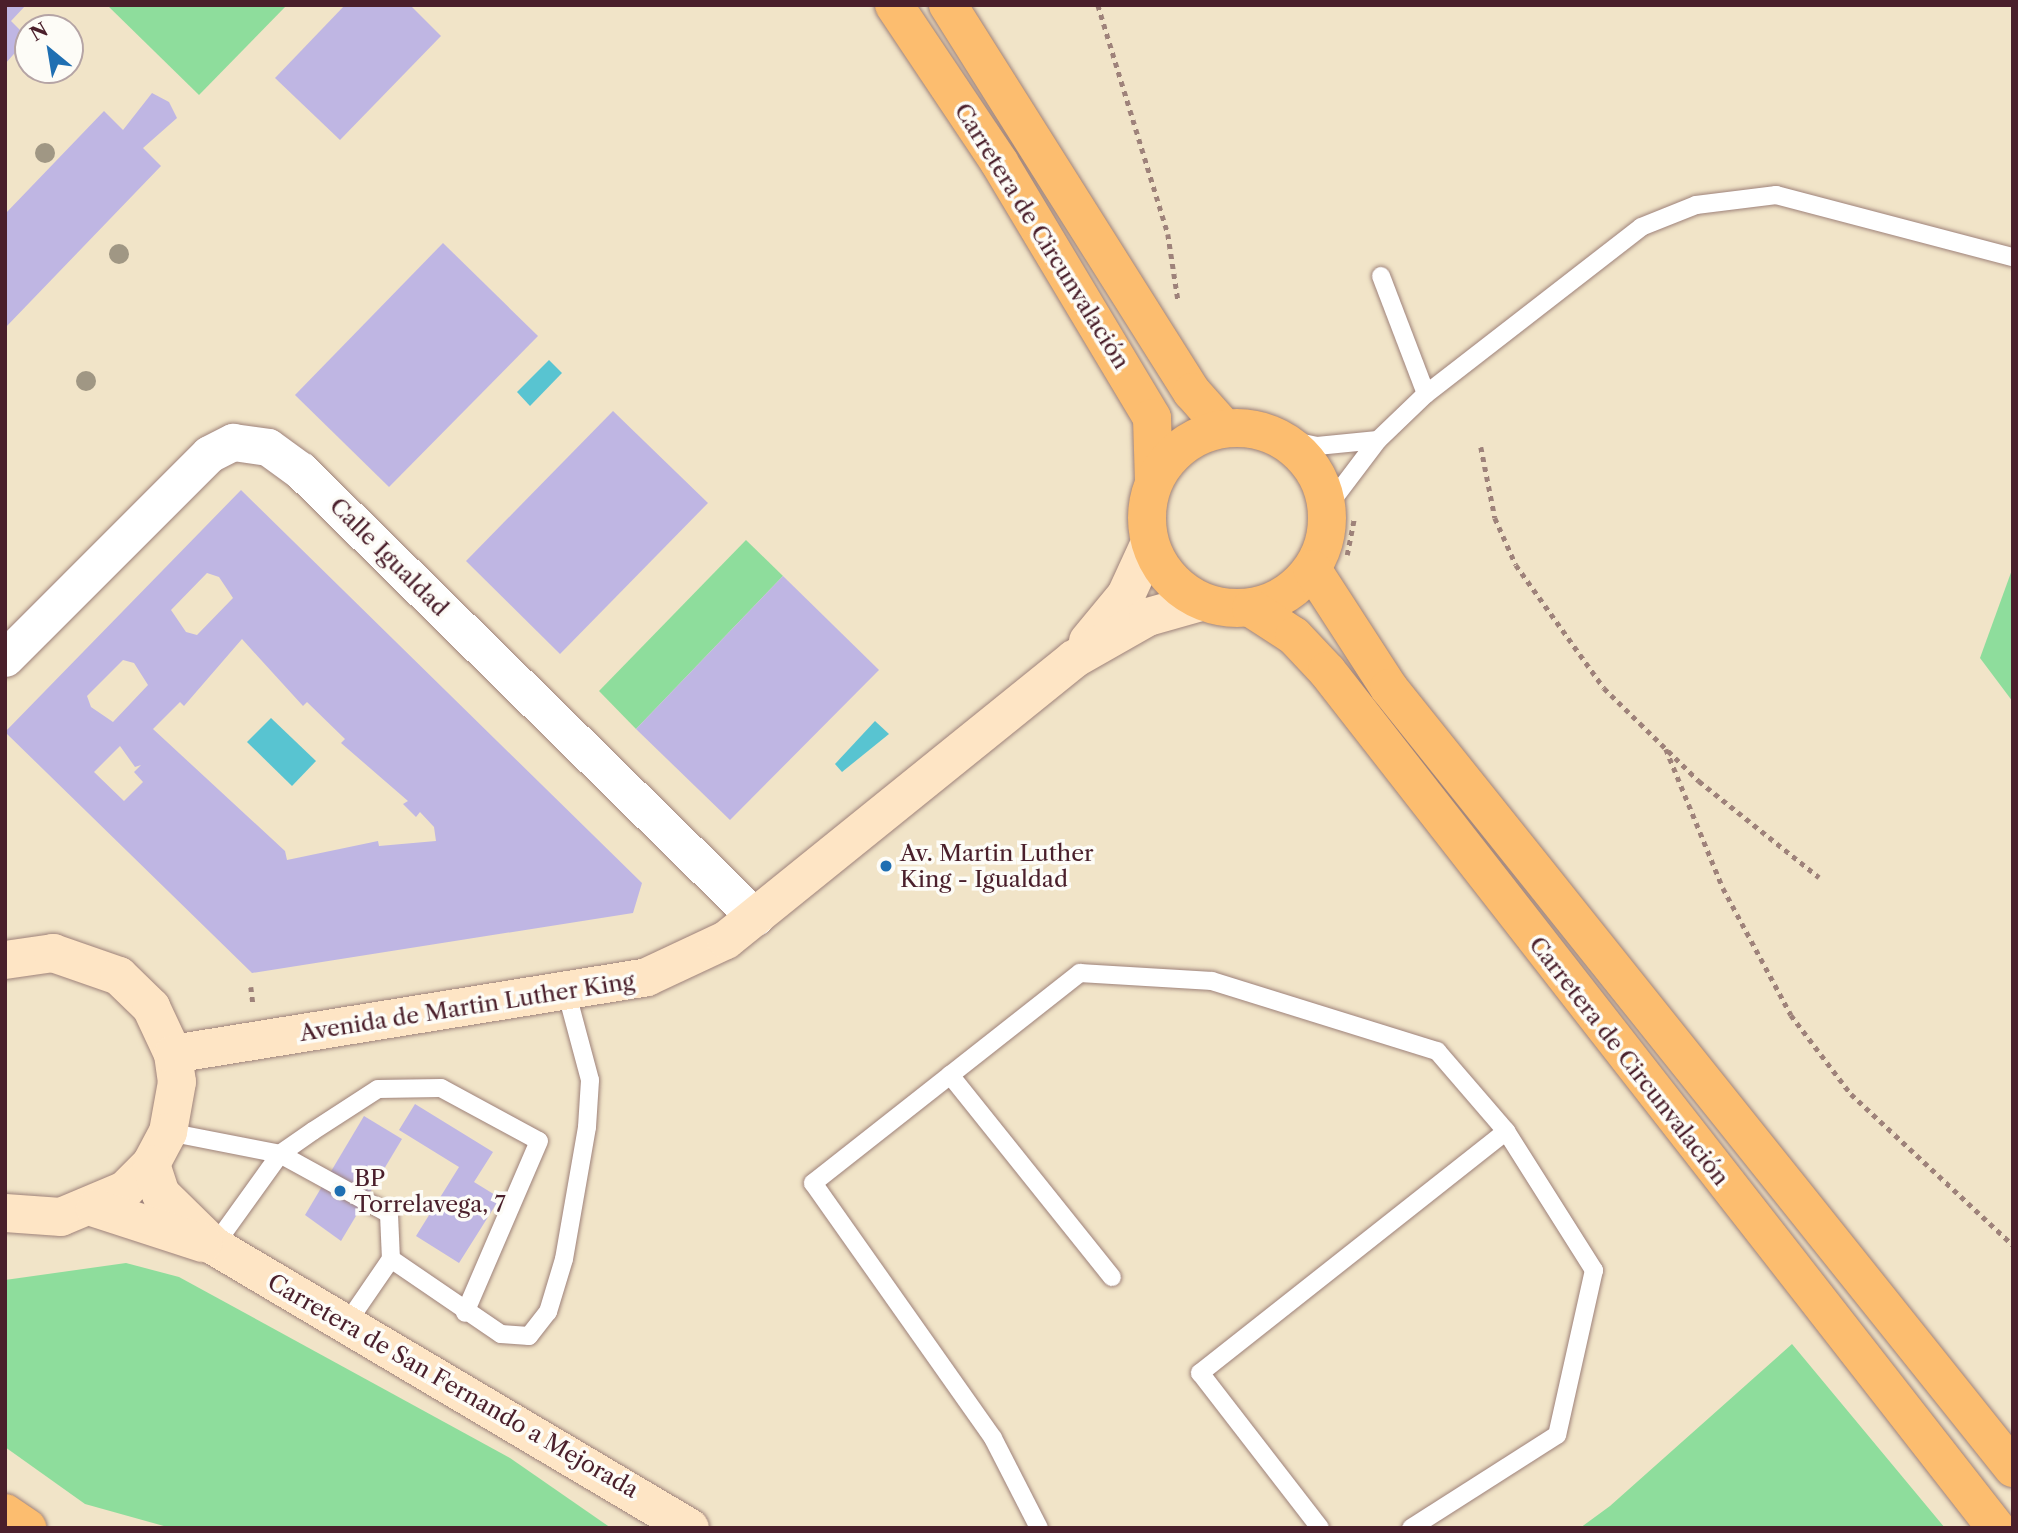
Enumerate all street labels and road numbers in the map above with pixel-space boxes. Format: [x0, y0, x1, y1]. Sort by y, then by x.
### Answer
street label: Carretera de Circunvalación [949, 98, 1135, 374]
street label: Calle Igualdad [324, 492, 454, 622]
street label: Carretera de Circunvalación [1523, 931, 1735, 1191]
street label: Avenida de Martin Luther King [297, 967, 637, 1047]
street label: Carretera de San Fernando a Mejorada [262, 1268, 644, 1504]

